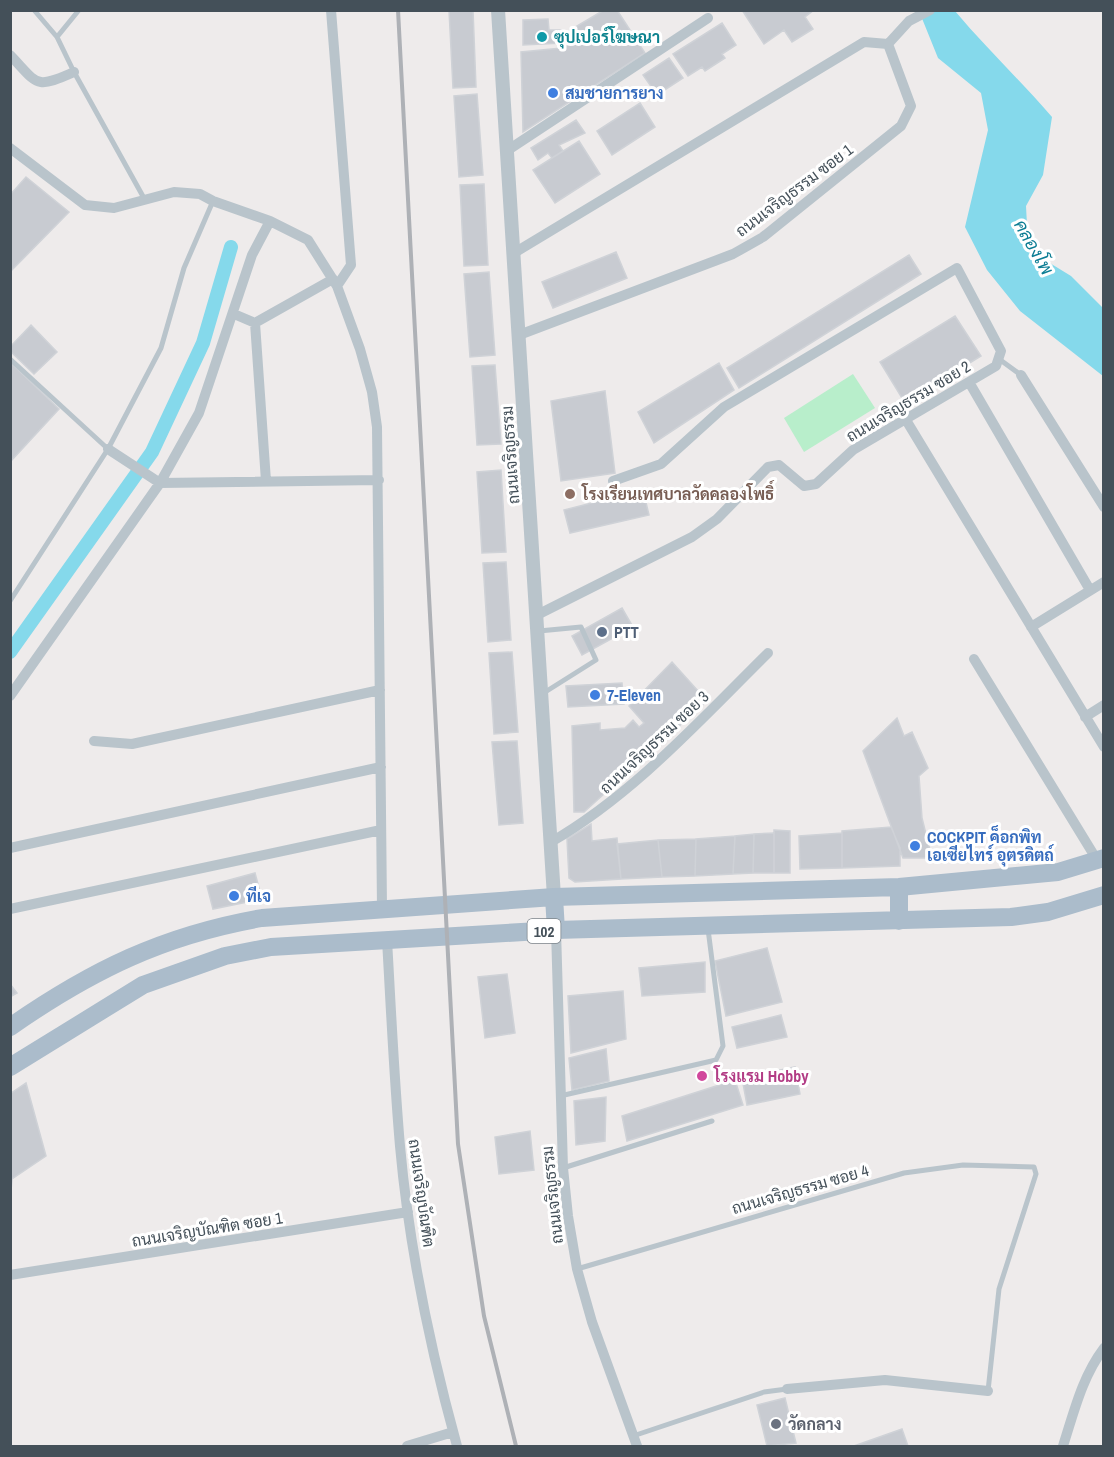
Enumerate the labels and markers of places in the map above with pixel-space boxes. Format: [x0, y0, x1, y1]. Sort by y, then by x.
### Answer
place label: ซุปเปอร์โฆษณา [554, 26, 660, 49]
marker: ซุปเปอร์โฆษณา [535, 30, 549, 44]
place label: สมชายการยาง [565, 82, 664, 104]
marker: สมชายการยาง [546, 86, 560, 100]
place label: โรงเรียนเทศบาลวัดคลองโพธิ์ [581, 479, 775, 505]
marker: โรงเรียนเทศบาลวัดคลองโพธิ์ [563, 487, 577, 501]
place label: PTT [614, 621, 639, 643]
marker: PTT [595, 625, 609, 639]
place label: 7-Eleven [607, 684, 661, 706]
marker: 7-Eleven [588, 688, 602, 702]
place label: COCKPIT ค็อกพิท เอเซียไทร์ อุตรดิตถ์ [927, 824, 1055, 867]
marker: COCKPIT ค็อกพิท เอเซียไทร์ อุตรดิตถ์ [908, 839, 922, 853]
place label: ทีเจ [246, 885, 271, 907]
marker: ทีเจ [227, 889, 241, 903]
place label: โรงแรม Hobby [713, 1065, 809, 1087]
marker: โรงแรม Hobby [695, 1069, 709, 1083]
place label: วัดกลาง [788, 1413, 841, 1435]
marker: วัดกลาง [769, 1417, 783, 1431]

